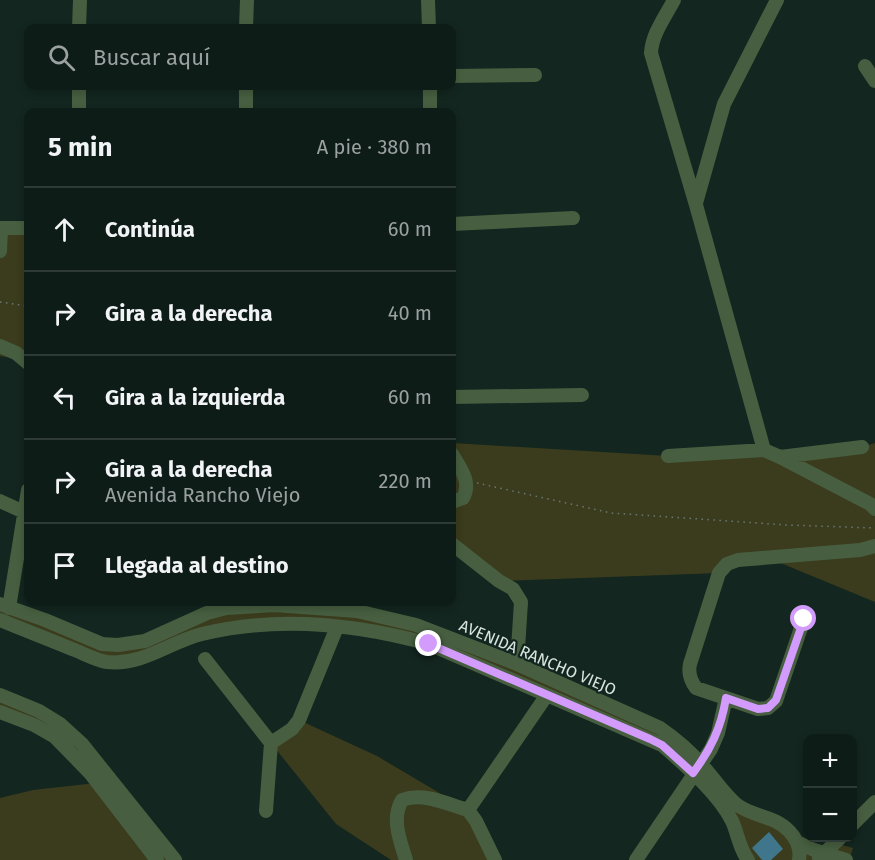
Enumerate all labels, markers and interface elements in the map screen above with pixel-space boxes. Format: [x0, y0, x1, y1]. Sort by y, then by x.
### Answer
search box [24, 24, 456, 90]
icon: search [45, 41, 78, 74]
text: Buscar aquí [93, 44, 210, 71]
text: 5 min [48, 132, 112, 163]
text: A pie · 380 m [317, 135, 432, 159]
icon: ahead [48, 213, 81, 246]
text: Continúa [105, 216, 195, 243]
text: 60 m [388, 217, 432, 241]
icon: right [48, 297, 81, 330]
text: Gira a la derecha [105, 300, 273, 327]
text: 40 m [388, 301, 432, 325]
icon: left [48, 381, 81, 414]
text: Gira a la izquierda [105, 384, 285, 411]
text: 60 m [388, 385, 432, 409]
text: Gira a la derecha [105, 456, 273, 483]
icon: right [48, 465, 81, 498]
text: 220 m [379, 469, 432, 493]
text: Avenida Rancho Viejo [105, 483, 300, 507]
icon: arrive [48, 549, 81, 582]
text: Llegada al destino [105, 552, 289, 579]
route start [790, 605, 816, 631]
street label: AVENIDA RANCHO VIEJO [457, 616, 619, 699]
route end [415, 630, 441, 656]
map controls [803, 734, 857, 842]
button: + [803, 734, 857, 788]
button: − [803, 788, 857, 842]

